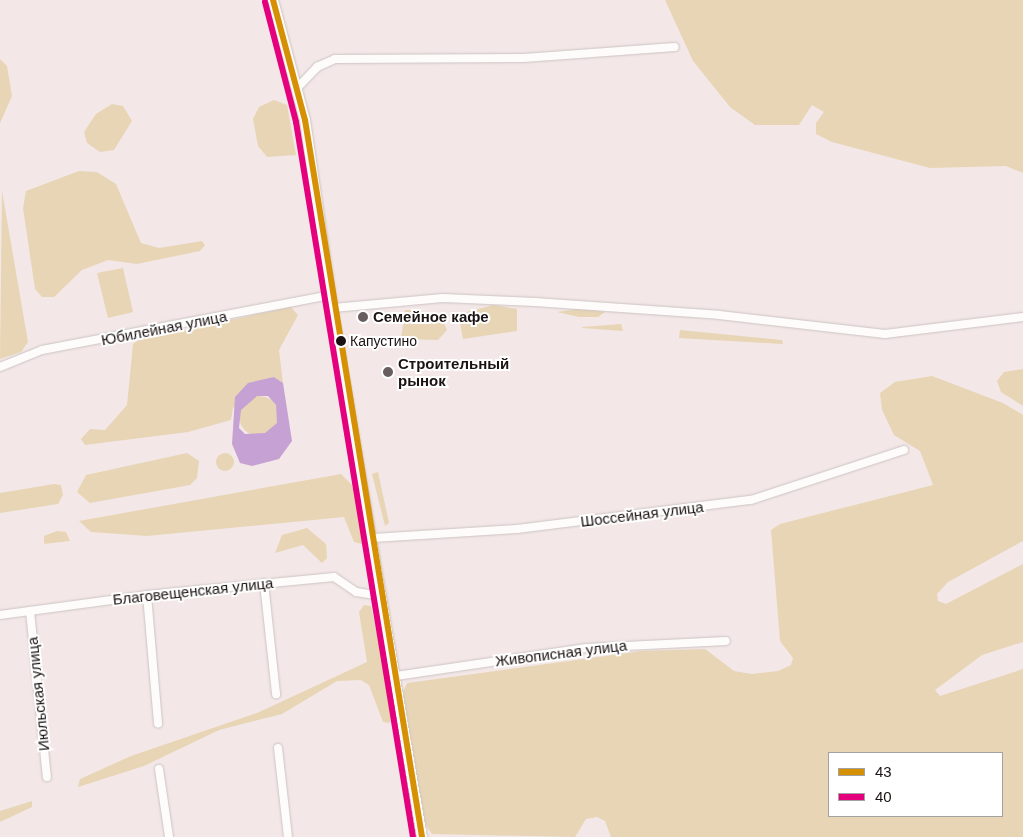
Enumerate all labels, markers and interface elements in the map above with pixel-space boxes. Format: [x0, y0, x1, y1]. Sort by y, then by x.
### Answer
street label: Юбилейная улица [100, 307, 228, 349]
place label: Семейное кафе [373, 308, 488, 326]
marker: Семейное кафе [357, 311, 369, 323]
place label: Капустино [350, 333, 417, 349]
marker: Капустино [336, 336, 346, 346]
place label: Строительный рынок [398, 354, 509, 389]
marker: Строительный рынок [382, 366, 394, 378]
street label: Шоссейная улица [579, 498, 705, 530]
street label: Благовещенская улица [112, 574, 274, 608]
street label: Июльская улица [23, 636, 53, 752]
street label: Живописная улица [494, 636, 628, 670]
legend [828, 752, 1003, 817]
text: 43 [875, 763, 892, 780]
text: 40 [875, 788, 892, 805]

